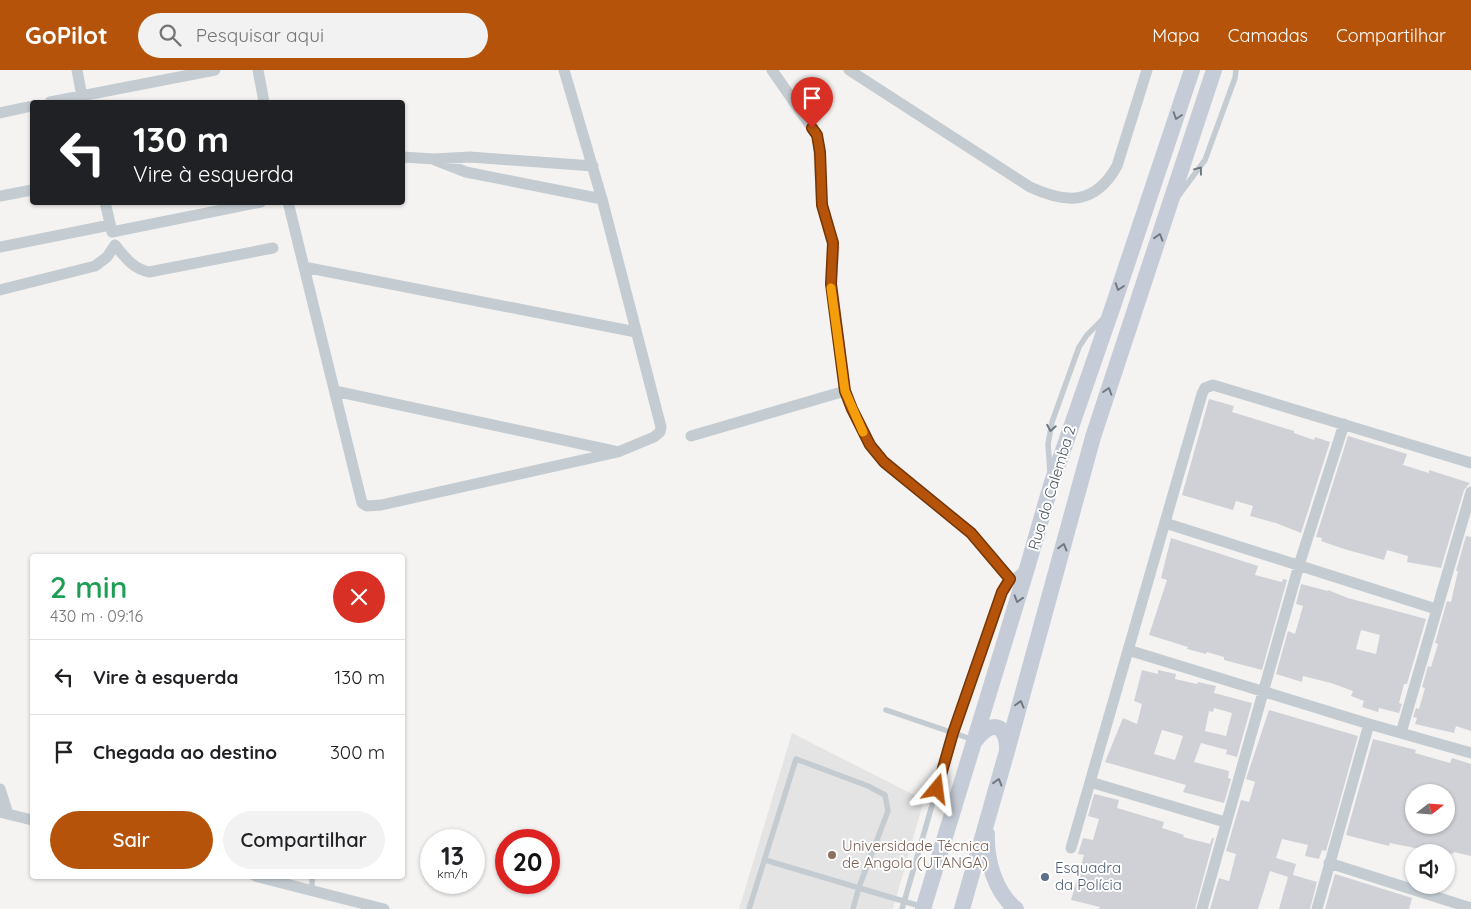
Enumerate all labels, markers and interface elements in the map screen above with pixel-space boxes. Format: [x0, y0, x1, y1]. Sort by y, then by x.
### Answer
search box [138, 13, 488, 58]
text: GoPilot [25, 20, 108, 50]
icon: search [156, 21, 184, 49]
text: Pesquisar aqui [196, 23, 324, 47]
text: Mapa [1152, 24, 1200, 47]
text: Camadas [1228, 24, 1308, 47]
text: Compartilhar [1336, 24, 1446, 47]
pin [791, 77, 833, 128]
icon: arrive [798, 84, 826, 112]
one-way arrow [1173, 112, 1183, 120]
text: 130 m [133, 117, 229, 161]
icon: left [50, 120, 115, 185]
text: Vire à esquerda [133, 160, 294, 188]
one-way arrow [1193, 167, 1201, 176]
one-way arrow [1153, 233, 1163, 241]
one-way arrow [1115, 282, 1125, 291]
one-way arrow [1102, 387, 1112, 396]
street label: Rua do Calemba 2 [1024, 423, 1079, 552]
one-way arrow [1047, 424, 1057, 433]
one-way arrow [1057, 543, 1068, 552]
text: 2 min [50, 568, 127, 606]
button: close [333, 571, 385, 623]
one-way arrow [1014, 594, 1024, 602]
text: 430 m · 09:16 [50, 606, 143, 626]
icon: left [50, 663, 78, 691]
text: Vire à esquerda [93, 665, 238, 689]
text: 130 m [334, 665, 385, 689]
one-way arrow [1015, 700, 1025, 708]
icon: arrive [50, 738, 78, 766]
text: Chegada ao destino [93, 740, 277, 764]
text: 300 m [330, 740, 385, 764]
position arrow [910, 762, 962, 814]
one-way arrow [993, 778, 1003, 786]
north arrow [1405, 784, 1455, 834]
map controls [1405, 784, 1455, 894]
button: Sair [50, 811, 213, 869]
button: Compartilhar [223, 811, 385, 869]
speed limit sign: 20 [495, 829, 560, 894]
place label: Universidade Técnica de Angola (UTANGA) [842, 836, 989, 872]
text: 13 [441, 840, 464, 871]
button: sound [1405, 844, 1455, 894]
marker: Universidade Técnica de Angola (UTANGA) [826, 849, 838, 861]
place label: Esquadra da Polícia [1055, 858, 1122, 894]
text: km/h [437, 866, 468, 881]
marker: Esquadra da Polícia [1039, 871, 1051, 883]

